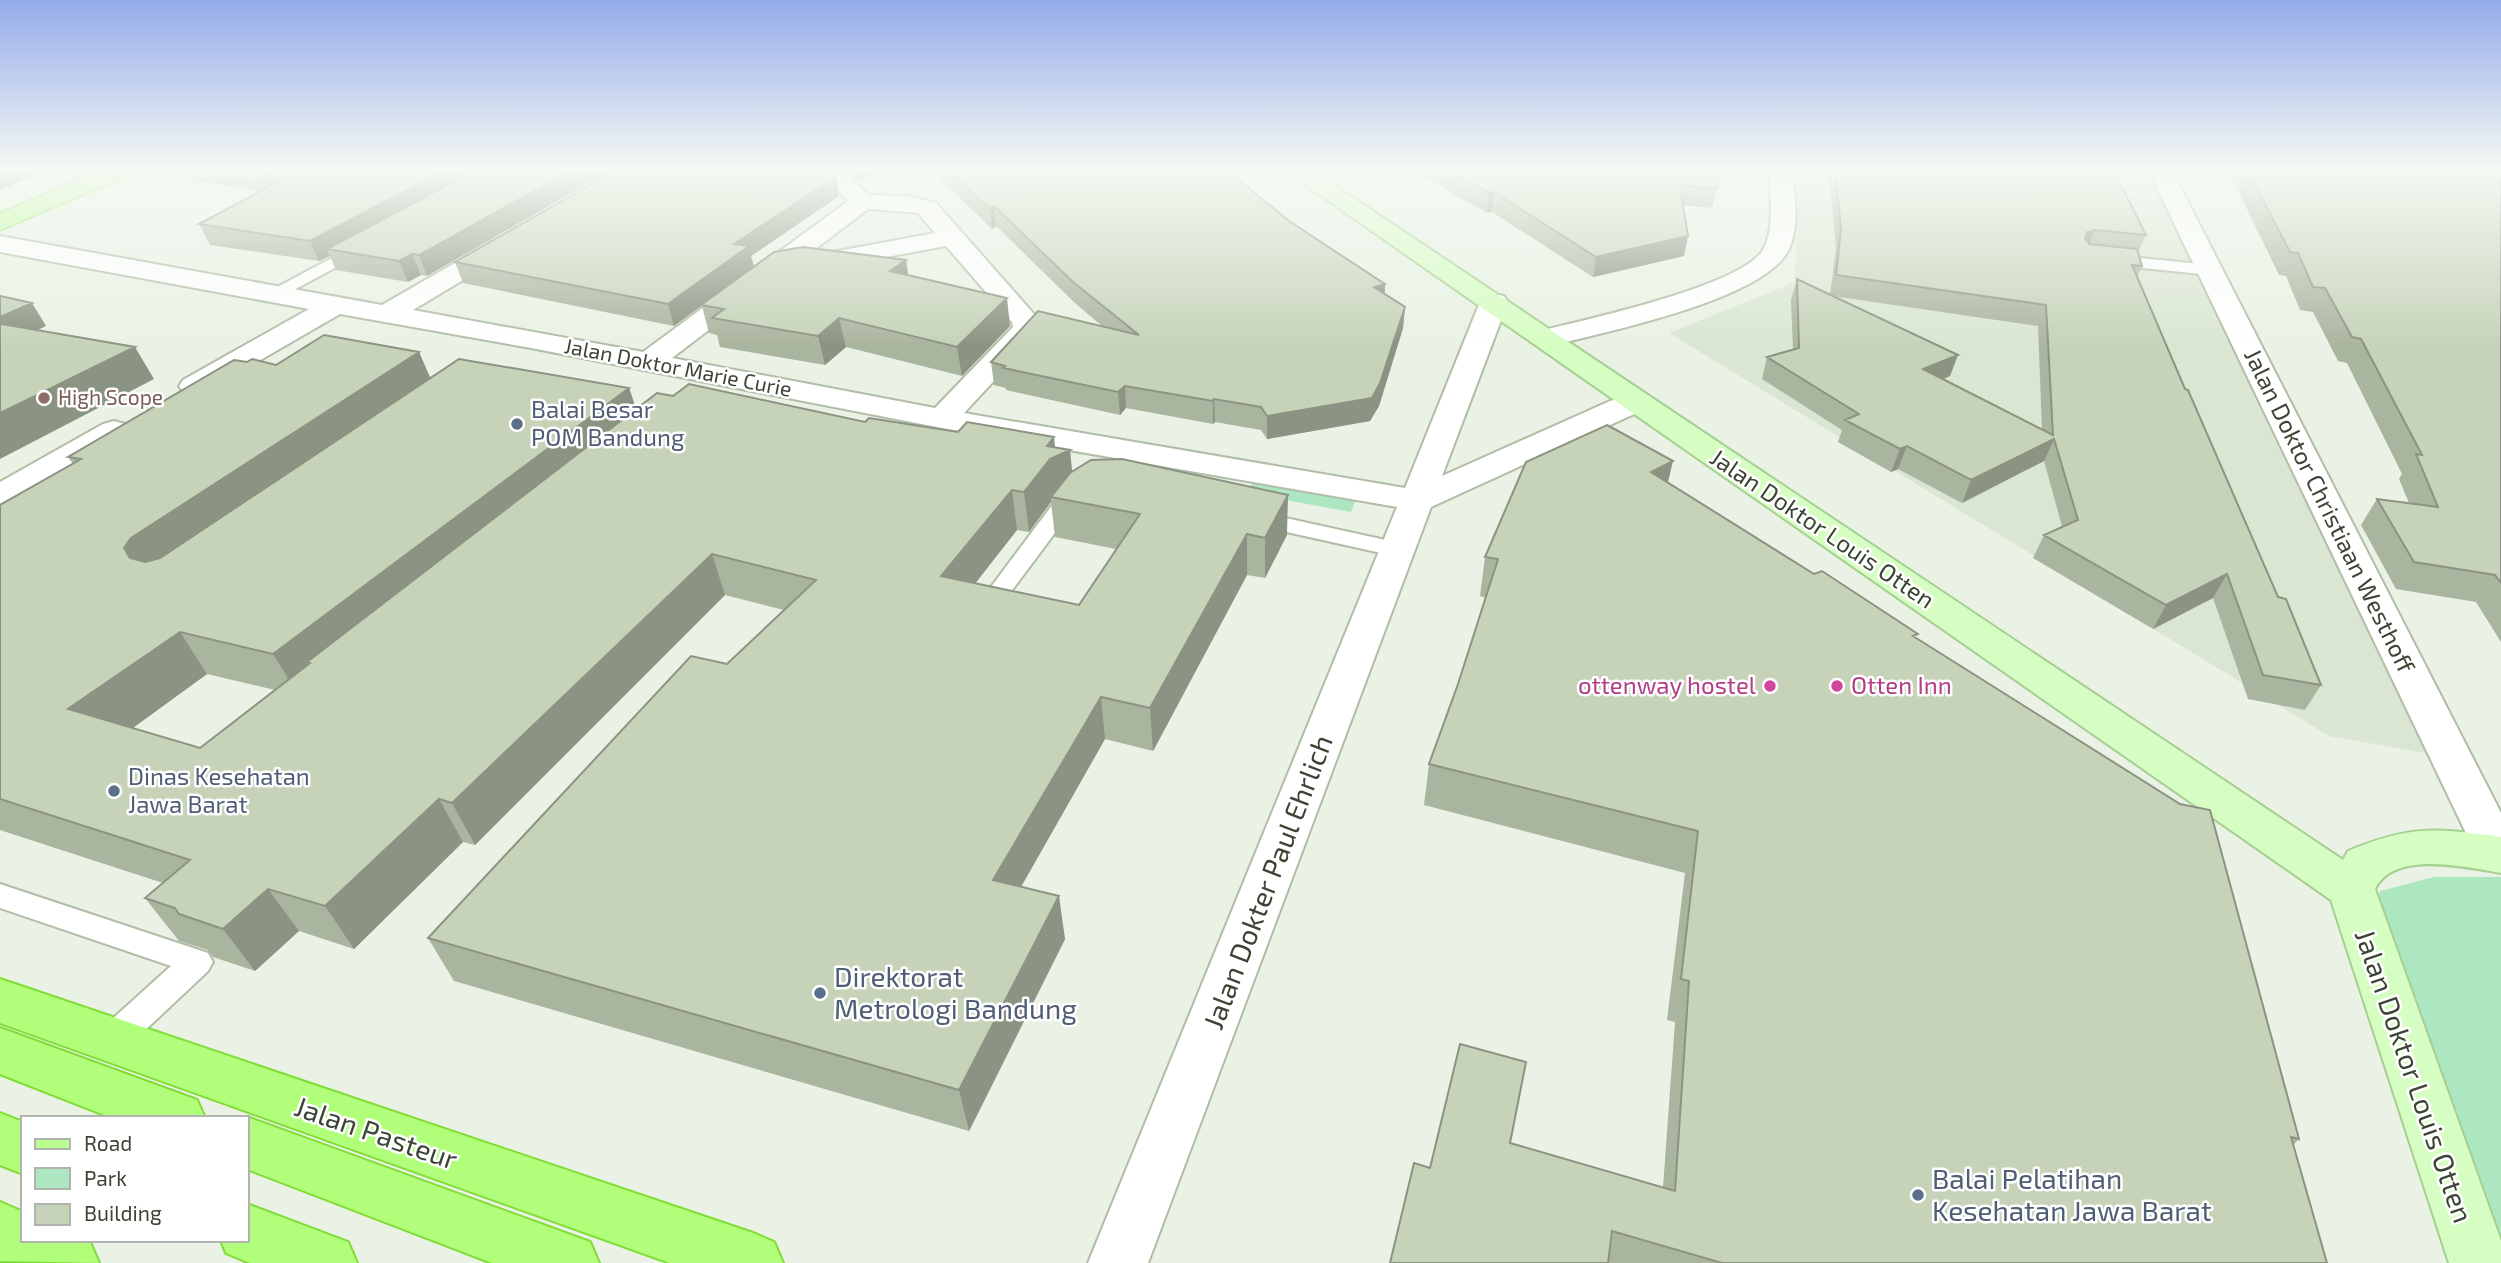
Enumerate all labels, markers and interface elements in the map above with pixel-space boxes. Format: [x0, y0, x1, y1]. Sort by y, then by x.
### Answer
street label: Jalan Doktor Marie Curie [563, 332, 794, 401]
street label: Jalan Doktor Christiaan Westhoff [2239, 344, 2422, 678]
place label: High Scope [58, 384, 163, 409]
marker: High Scope [36, 390, 52, 406]
place label: Balai Besar POM Bandung [531, 394, 684, 451]
marker: Balai Besar POM Bandung [509, 416, 525, 432]
street label: Jalan Doktor Louis Otten [1705, 442, 1940, 614]
place label: ottenway hostel [1578, 670, 1756, 699]
place label: Otten Inn [1851, 670, 1952, 699]
marker: ottenway hostel [1762, 678, 1778, 694]
marker: Otten Inn [1829, 678, 1845, 694]
street label: Jalan Dokter Paul Ehrlich [1195, 730, 1339, 1034]
place label: Dinas Kesehatan Jawa Barat [128, 761, 310, 818]
marker: Dinas Kesehatan Jawa Barat [106, 783, 122, 799]
street label: Jalan Doktor Louis Otten [2349, 924, 2481, 1227]
place label: Direktorat Metrologi Bandung [834, 959, 1077, 1025]
marker: Direktorat Metrologi Bandung [812, 985, 828, 1001]
street label: Jalan Pasteur [290, 1088, 462, 1176]
legend [21, 1116, 248, 1242]
text: Road [84, 1130, 132, 1155]
place label: Balai Pelatihan Kesehatan Jawa Barat [1932, 1161, 2212, 1227]
text: Park [84, 1165, 127, 1190]
marker: Balai Pelatihan Kesehatan Jawa Barat [1910, 1187, 1926, 1203]
text: Building [84, 1200, 162, 1225]

